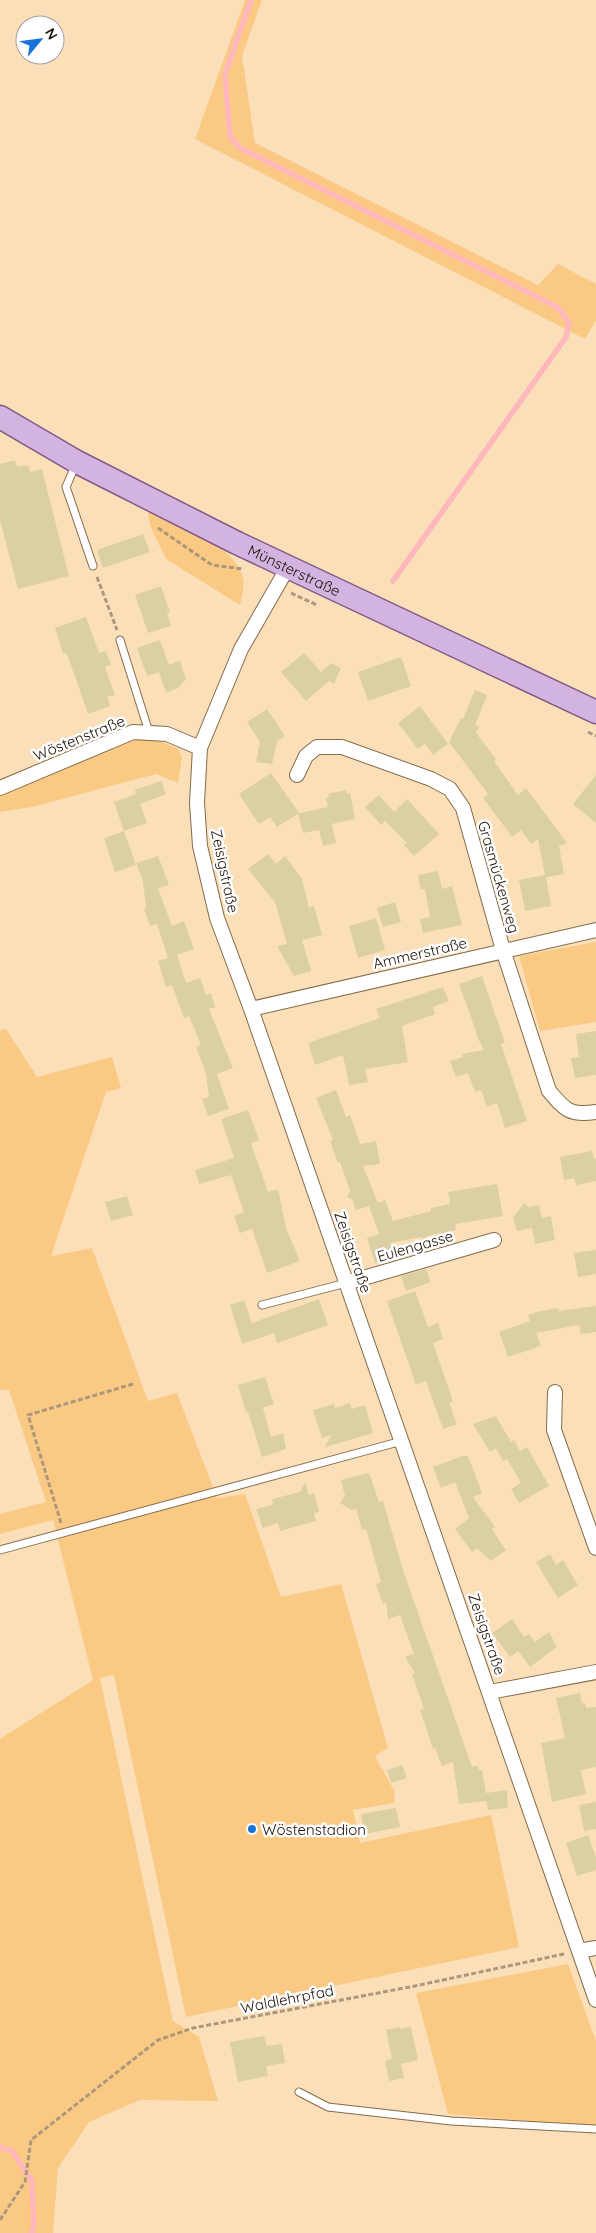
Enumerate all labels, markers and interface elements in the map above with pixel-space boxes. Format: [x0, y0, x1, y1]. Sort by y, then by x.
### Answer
north arrow [15, 15, 65, 65]
text: N [41, 25, 62, 43]
street label: Münsterstraße [245, 540, 344, 600]
street label: Wöstenstraße [30, 711, 128, 765]
street label: Grasmückenweg [474, 819, 524, 935]
street label: Zeisigstraße [207, 827, 243, 915]
street label: Ammerstraße [371, 933, 469, 973]
street label: Zeisigstraße [330, 1209, 376, 1295]
street label: Eulengasse [375, 1226, 455, 1266]
street label: Zeisigstraße [464, 1591, 510, 1677]
place label: Wöstenstadion [262, 1820, 366, 1839]
marker: Wöstenstadion [246, 1823, 258, 1835]
street label: Waldlehrpfad [239, 1981, 335, 2017]

